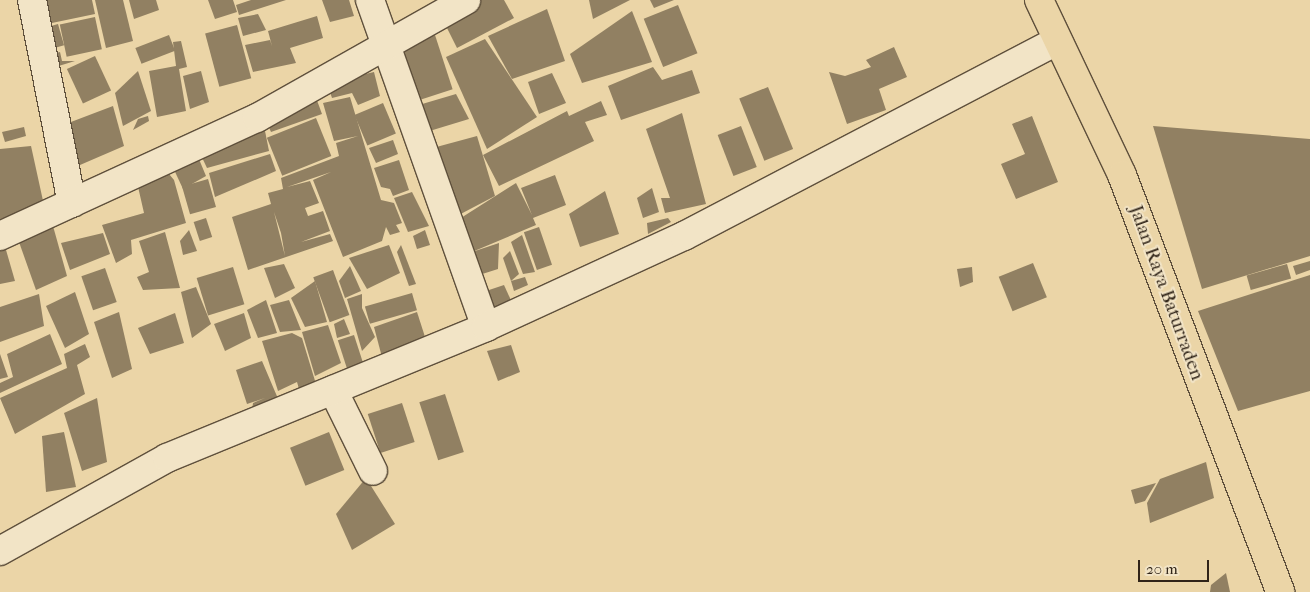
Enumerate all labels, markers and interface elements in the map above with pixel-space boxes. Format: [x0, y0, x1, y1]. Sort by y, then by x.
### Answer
street label: Jalan Raya Baturraden [1124, 202, 1208, 384]
scale bar [1140, 550, 1211, 582]
text: 20 m [1146, 560, 1178, 578]

